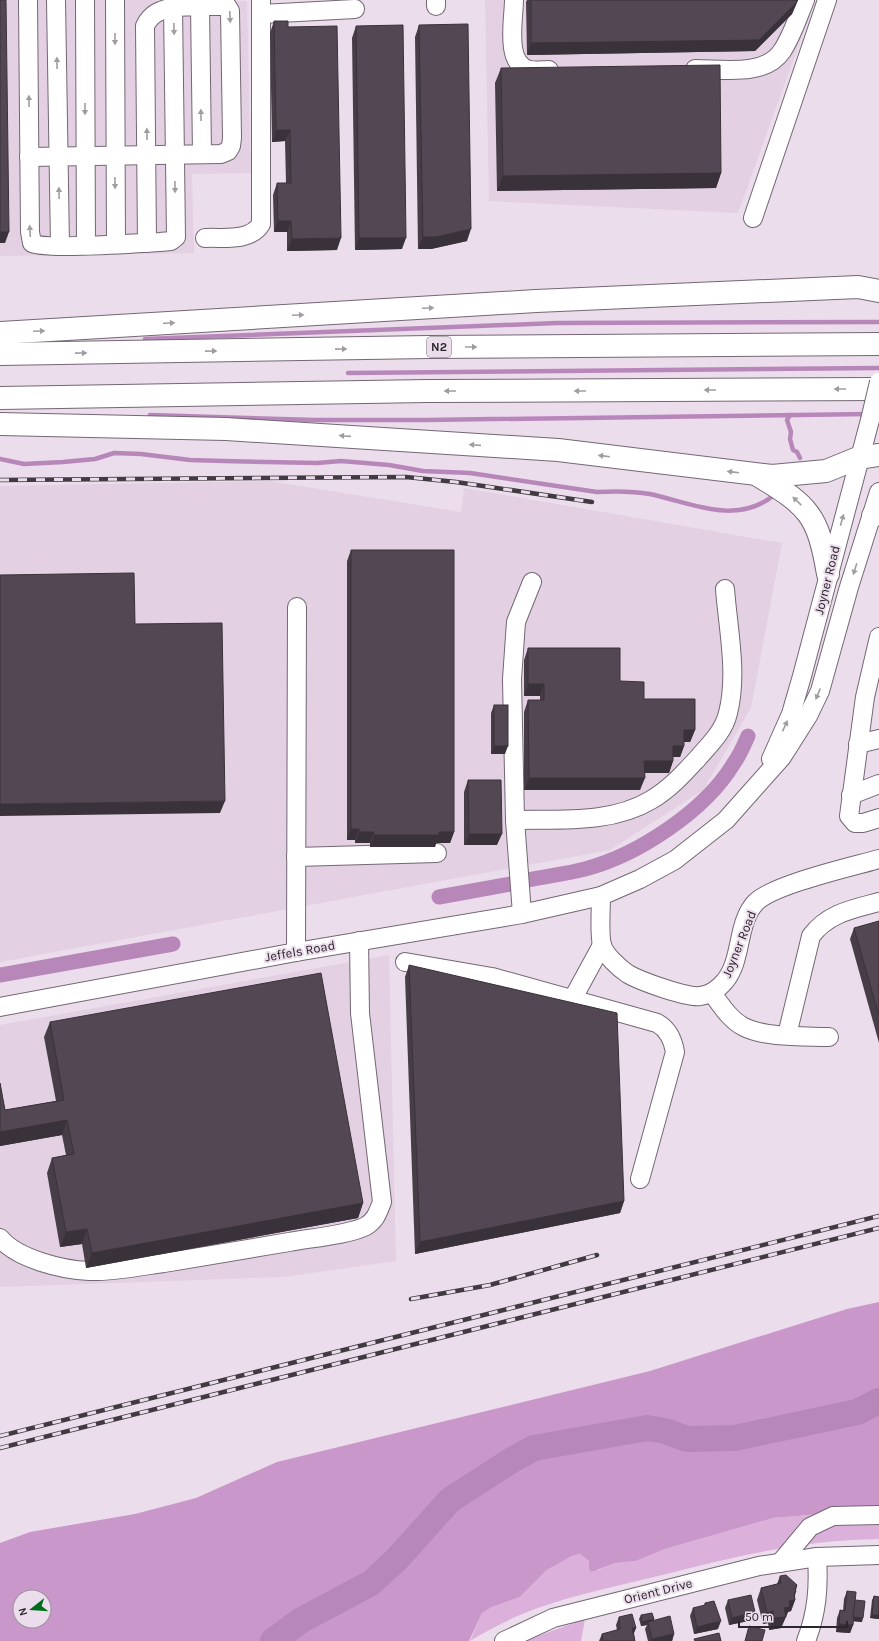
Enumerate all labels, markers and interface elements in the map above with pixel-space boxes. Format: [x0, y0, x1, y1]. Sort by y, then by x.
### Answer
one-way arrow [227, 11, 234, 23]
one-way arrow [171, 23, 177, 36]
one-way arrow [112, 33, 118, 46]
one-way arrow [54, 56, 60, 69]
one-way arrow [26, 94, 32, 107]
one-way arrow [82, 103, 88, 116]
one-way arrow [198, 108, 204, 121]
one-way arrow [144, 127, 150, 140]
one-way arrow [112, 177, 118, 190]
one-way arrow [172, 181, 179, 193]
one-way arrow [56, 186, 62, 199]
one-way arrow [27, 225, 34, 237]
one-way arrow [422, 304, 434, 311]
one-way arrow [292, 312, 304, 319]
one-way arrow [163, 320, 175, 327]
one-way arrow [33, 328, 46, 334]
road number: N2 [427, 337, 451, 357]
one-way arrow [465, 344, 478, 350]
one-way arrow [335, 346, 348, 352]
one-way arrow [205, 348, 218, 354]
one-way arrow [75, 350, 88, 356]
one-way arrow [833, 386, 846, 392]
one-way arrow [703, 387, 716, 393]
one-way arrow [443, 388, 456, 394]
one-way arrow [573, 388, 586, 394]
one-way arrow [339, 433, 351, 440]
one-way arrow [469, 441, 481, 448]
one-way arrow [598, 453, 610, 459]
one-way arrow [727, 469, 739, 475]
one-way arrow [792, 496, 802, 506]
one-way arrow [839, 514, 845, 526]
street label: Joyner Road [811, 544, 843, 616]
one-way arrow [852, 564, 858, 576]
one-way arrow [815, 688, 821, 700]
one-way arrow [782, 721, 788, 732]
street label: Joyner Road [719, 908, 759, 980]
street label: Jeffels Road [264, 937, 336, 965]
street label: Orient Drive [622, 1575, 694, 1607]
north arrow [12, 1589, 52, 1629]
scale bar [739, 1603, 847, 1629]
text: N [16, 1606, 30, 1617]
text: 50 m [745, 1610, 773, 1624]

